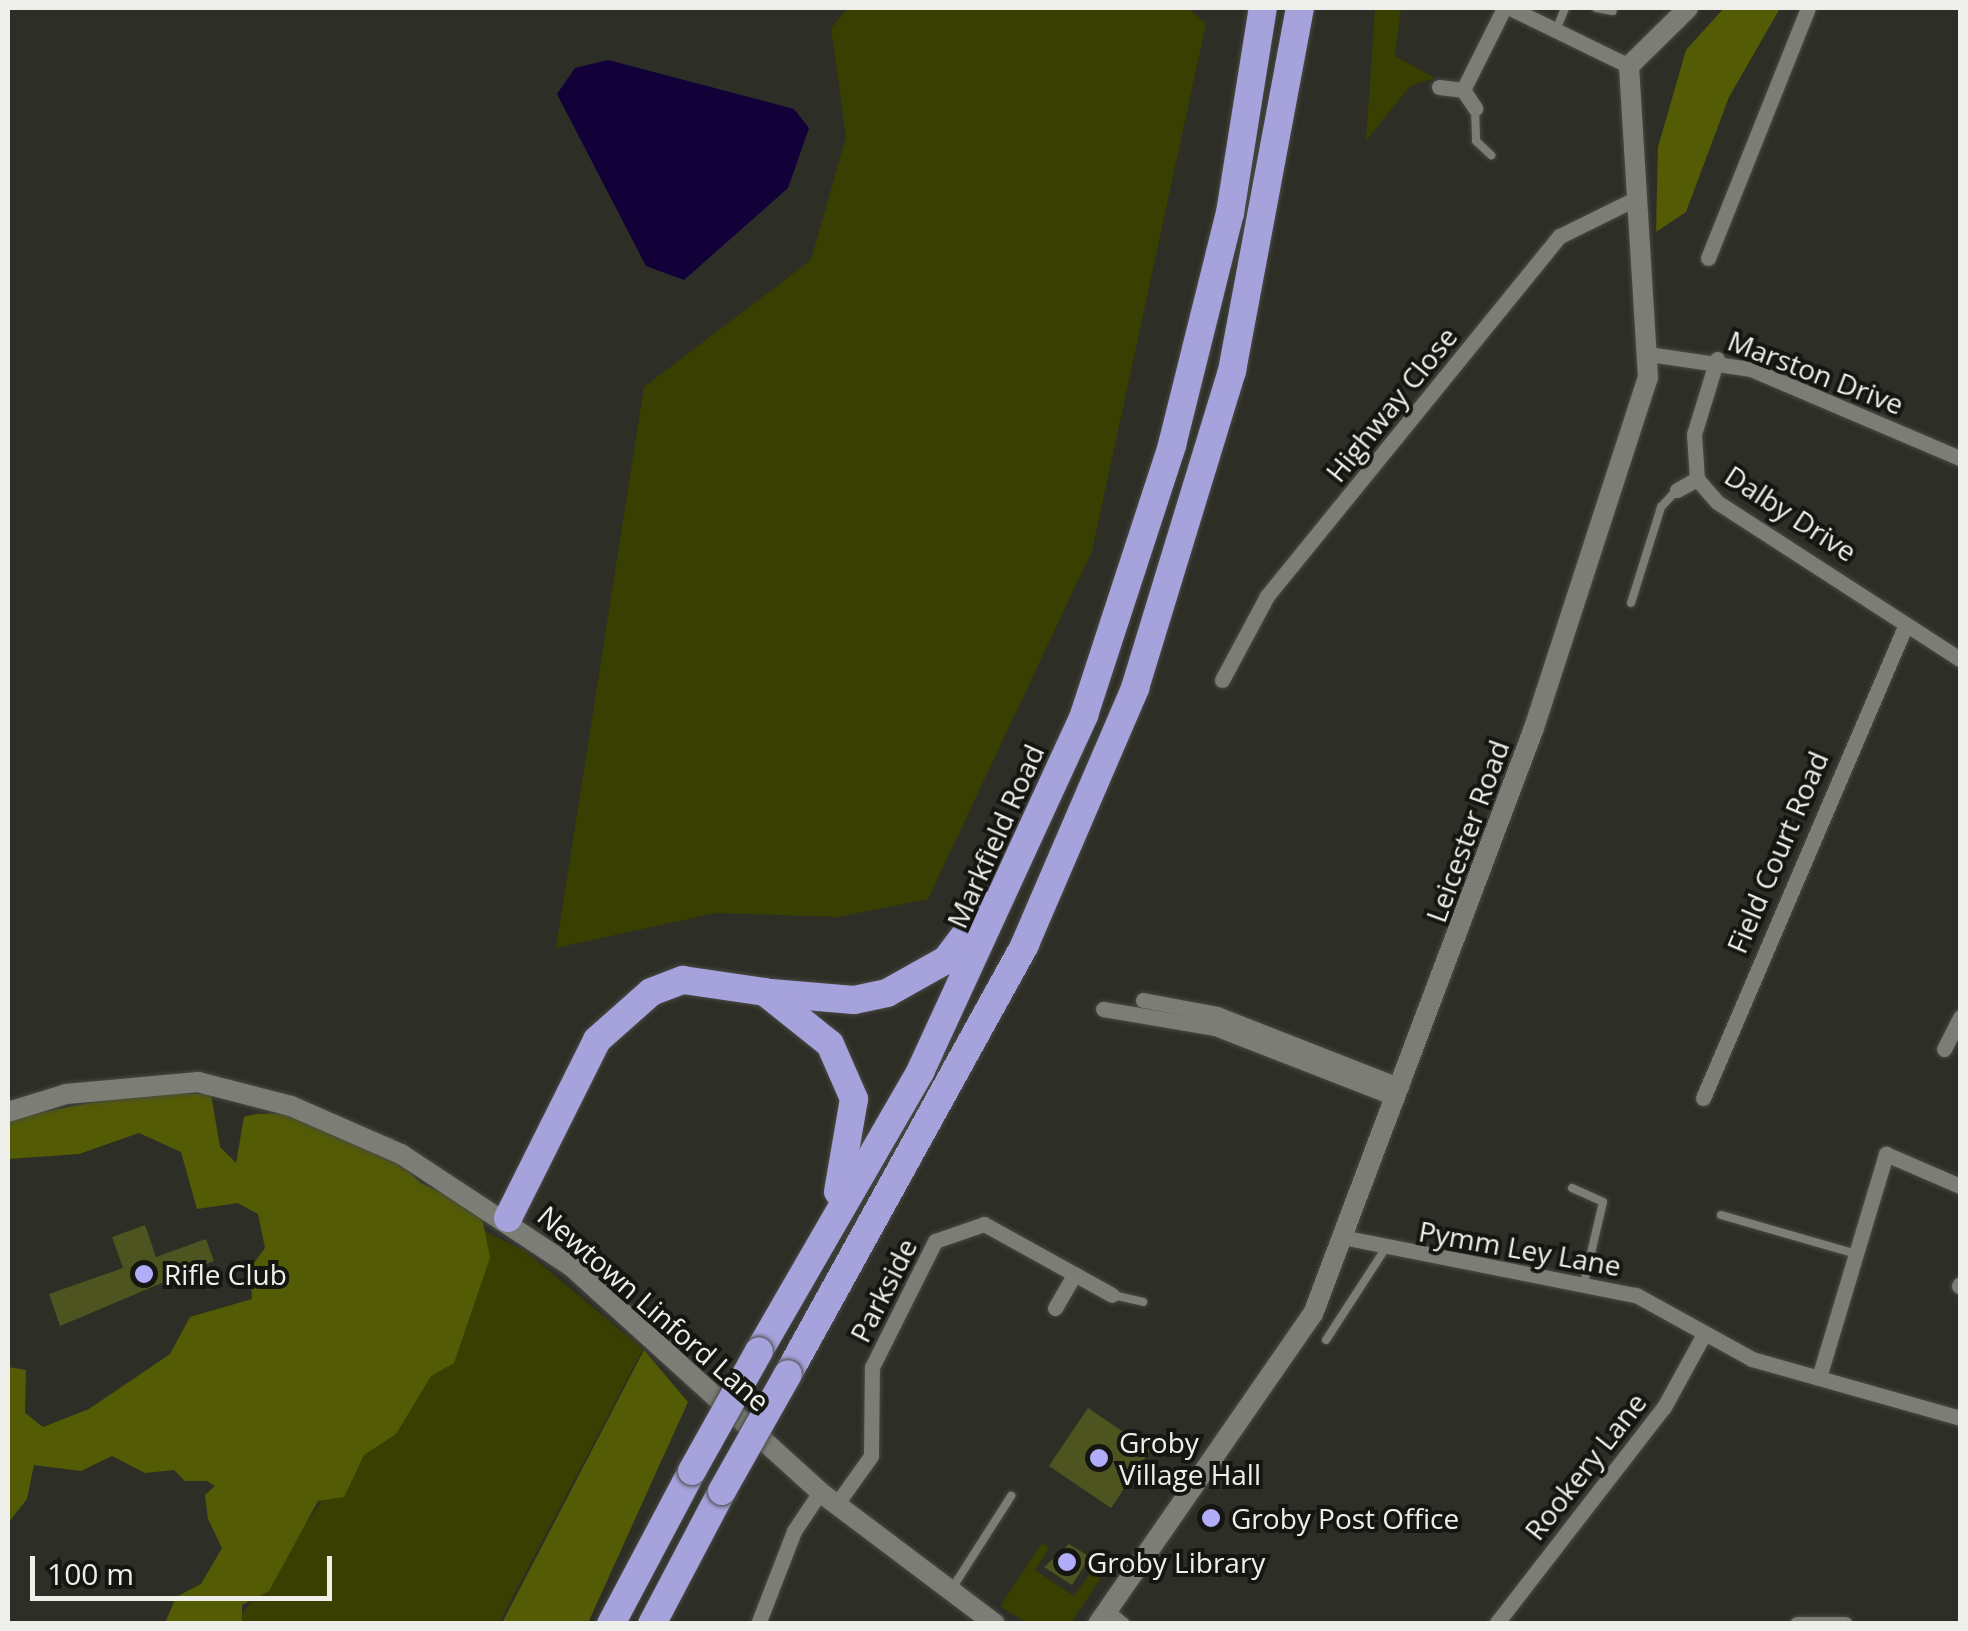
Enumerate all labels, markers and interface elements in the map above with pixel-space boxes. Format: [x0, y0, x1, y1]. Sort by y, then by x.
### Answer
street label: Highway Close [1318, 320, 1464, 488]
street label: Marston Drive [1723, 323, 1909, 421]
street label: Dalby Drive [1719, 458, 1863, 568]
street label: Leicester Road [1419, 735, 1515, 927]
street label: Markfield Road [940, 739, 1050, 933]
street label: Field Court Road [1719, 746, 1835, 958]
street label: Newtown Linford Lane [531, 1198, 777, 1418]
street label: Pymm Ley Lane [1416, 1214, 1624, 1282]
street label: Parkside [843, 1233, 923, 1347]
place label: Rifle Club [164, 1257, 287, 1291]
marker: Rifle Club [133, 1263, 155, 1285]
street label: Rookery Lane [1517, 1386, 1653, 1546]
place label: Groby Village Hall [1119, 1425, 1261, 1491]
marker: Groby Village Hall [1088, 1447, 1110, 1469]
place label: Groby Post Office [1231, 1501, 1459, 1535]
marker: Groby Post Office [1200, 1507, 1222, 1529]
scale bar [35, 1536, 338, 1598]
place label: Groby Library [1087, 1545, 1265, 1579]
marker: Groby Library [1056, 1551, 1078, 1573]
text: 100 m [47, 1553, 134, 1594]

